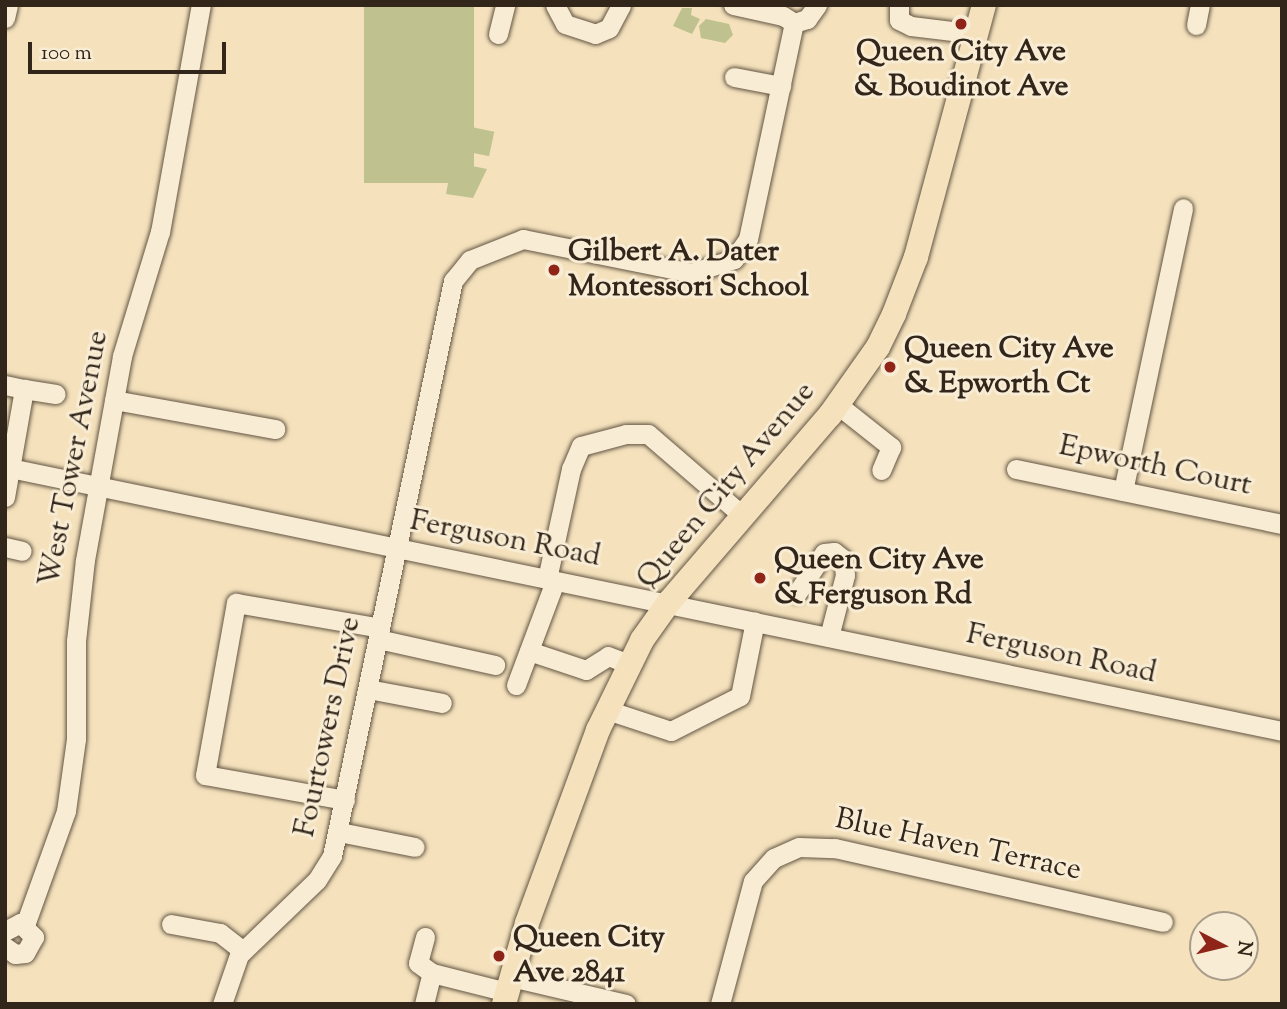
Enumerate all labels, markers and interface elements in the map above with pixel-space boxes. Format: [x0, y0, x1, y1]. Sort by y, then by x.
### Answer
marker: Queen City Ave & Boudinot Ave [953, 16, 969, 32]
scale bar [32, 28, 229, 72]
place label: Queen City Ave & Boudinot Ave [854, 35, 1068, 105]
text: 100 m [41, 39, 92, 69]
place label: Gilbert A. Dater Montessori School [568, 235, 809, 306]
marker: Gilbert A. Dater Montessori School [546, 262, 562, 278]
street label: West Tower Avenue [33, 328, 117, 590]
place label: Queen City Ave & Epworth Ct [904, 332, 1114, 402]
marker: Queen City Ave & Epworth Ct [882, 359, 898, 375]
street label: Queen City Avenue [630, 375, 824, 597]
street label: Epworth Court [1055, 429, 1255, 505]
street label: Ferguson Road [407, 504, 603, 576]
place label: Queen City Ave & Ferguson Rd [774, 543, 984, 614]
marker: Queen City Ave & Ferguson Rd [752, 570, 768, 586]
street label: Fourtowers Drive [288, 614, 370, 840]
street label: Ferguson Road [963, 617, 1159, 693]
street label: Blue Haven Terrace [832, 802, 1084, 890]
north arrow [1189, 911, 1259, 981]
place label: Queen City Ave 2841 [513, 921, 665, 992]
text: N [1229, 939, 1258, 958]
marker: Queen City Ave 2841 [491, 948, 507, 964]

